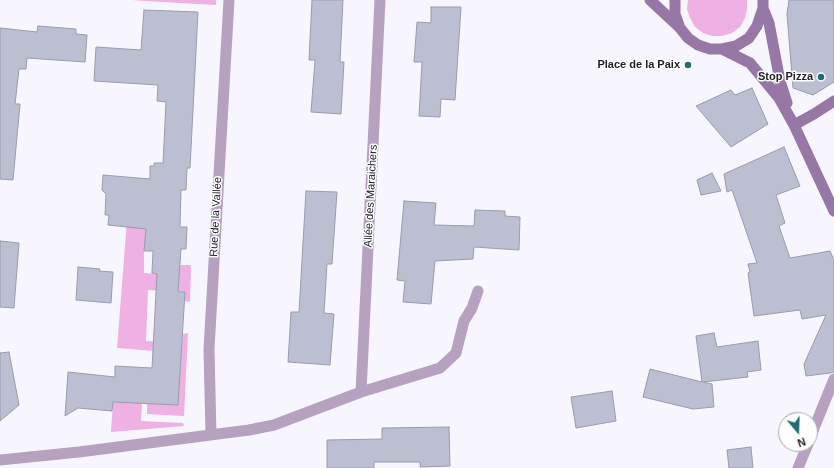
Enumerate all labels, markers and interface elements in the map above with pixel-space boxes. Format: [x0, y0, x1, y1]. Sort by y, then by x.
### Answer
place label: Place de la Paix [597, 58, 680, 72]
marker: Place de la Paix [683, 60, 693, 70]
place label: Stop Pizza [758, 70, 813, 84]
marker: Stop Pizza [816, 72, 826, 82]
street label: Allée des Maraichers [362, 144, 380, 248]
street label: Rue de la Vallée [207, 177, 225, 257]
north arrow [778, 412, 818, 452]
text: N [796, 435, 807, 449]

